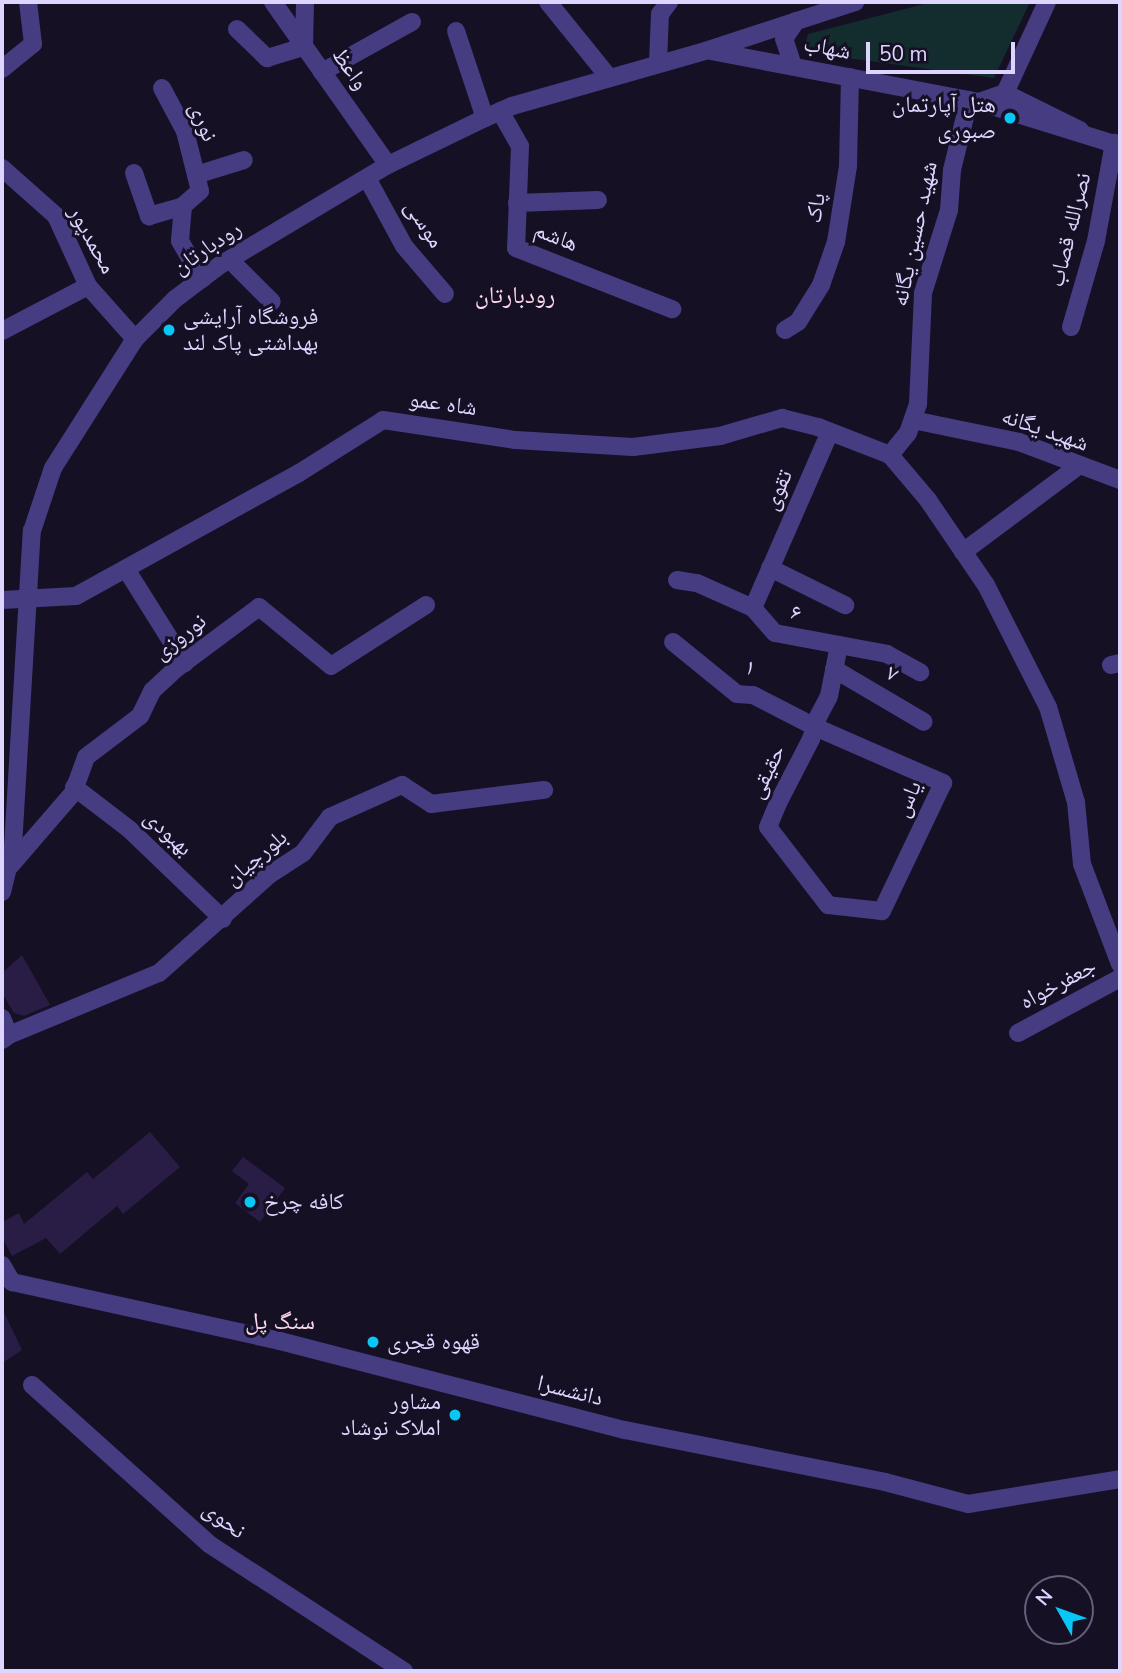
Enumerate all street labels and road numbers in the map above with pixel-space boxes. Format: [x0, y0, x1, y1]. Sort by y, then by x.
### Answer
street label: شهاب [801, 30, 853, 66]
street label: واعظ [326, 42, 374, 96]
street label: نوری [183, 98, 223, 146]
street label: شهید حسین یگانه [886, 159, 944, 309]
street label: نصرالله قصاب [1042, 170, 1098, 290]
street label: پاک [800, 191, 832, 225]
street label: موسی [398, 195, 450, 253]
street label: محمدپور [62, 201, 122, 279]
street label: رودبارتان [167, 215, 247, 281]
street label: هاشم [530, 216, 582, 258]
street label: شاه عمو [407, 386, 479, 422]
street label: شهید یگانه [998, 402, 1092, 458]
street label: تقوی [757, 465, 799, 515]
street label: ۶ [788, 598, 804, 628]
street label: نوروزی [148, 608, 212, 666]
street label: ۱ [740, 653, 760, 683]
street label: ۷ [881, 659, 903, 689]
street label: حقیقی [742, 741, 792, 803]
street label: یاس [888, 776, 928, 822]
street label: بهبودی [138, 804, 198, 862]
street label: بلورچیان [219, 824, 293, 892]
street label: جعفرخواه [1015, 952, 1101, 1016]
street label: دانشسرا [534, 1370, 606, 1412]
street label: نحوی [197, 1495, 251, 1545]

